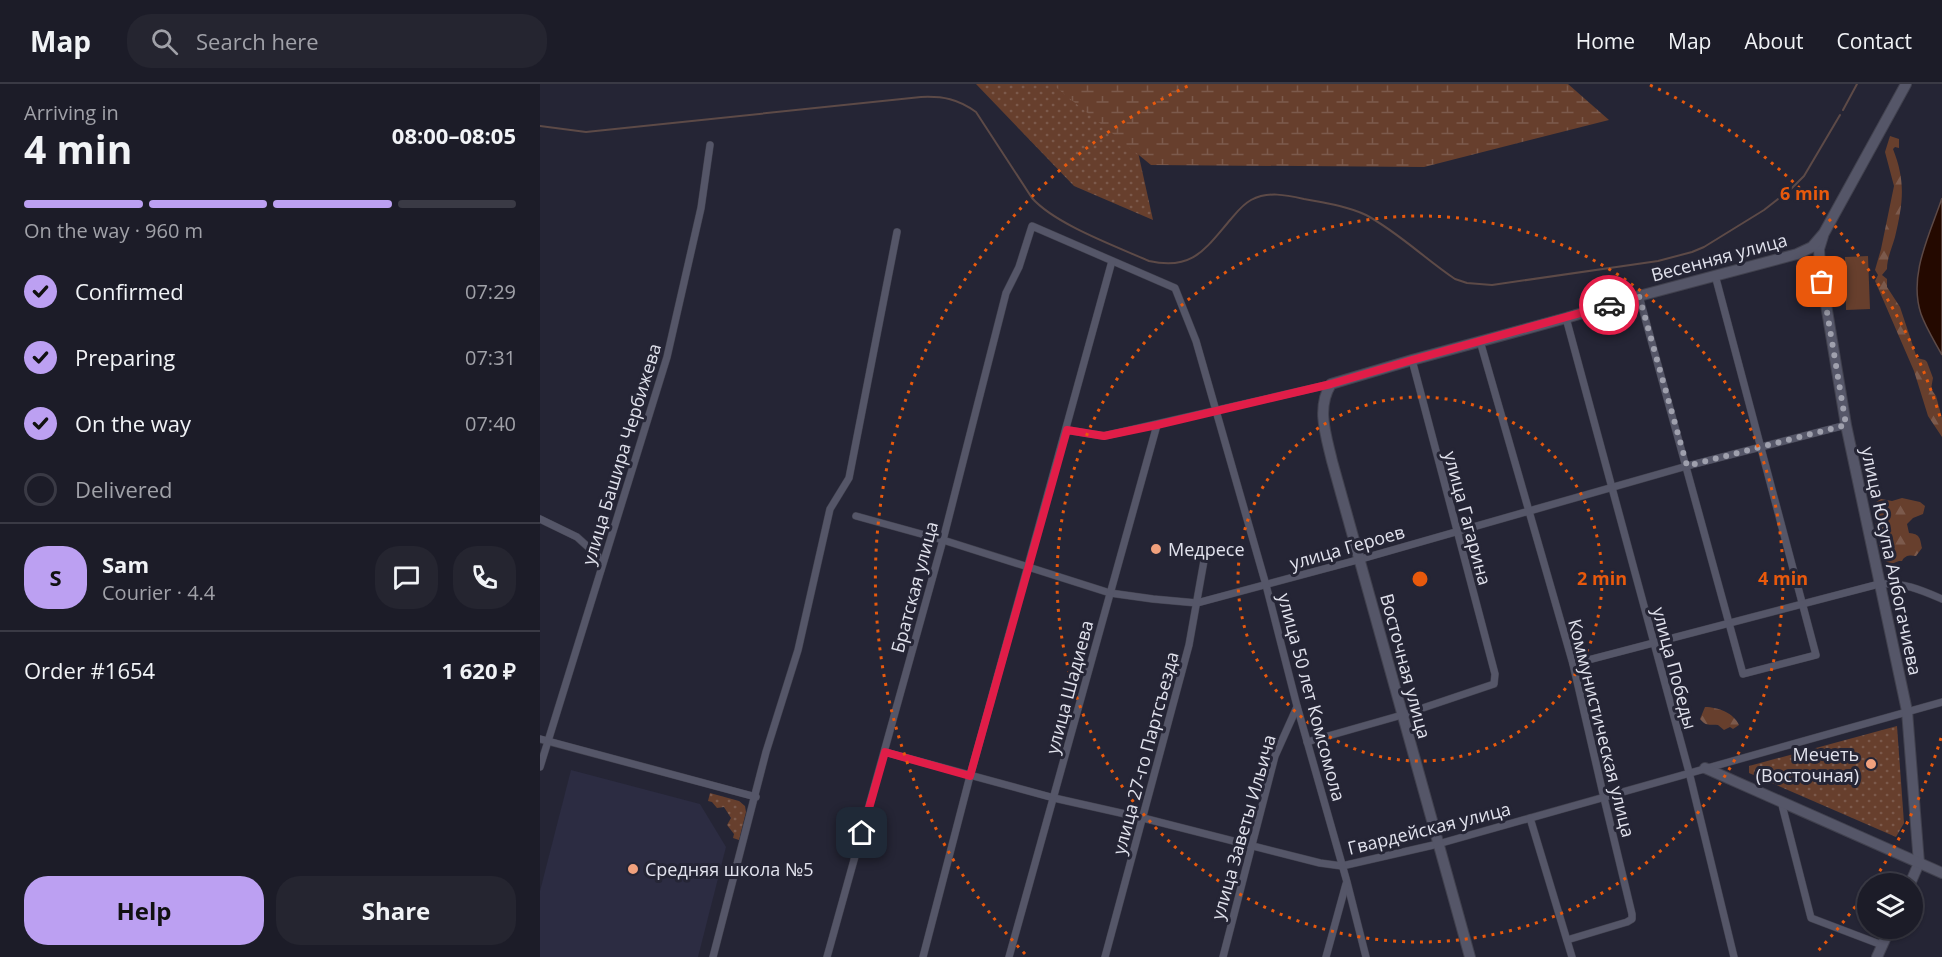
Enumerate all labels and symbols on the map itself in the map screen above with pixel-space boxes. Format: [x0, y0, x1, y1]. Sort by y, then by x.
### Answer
text: 6 min [1780, 181, 1830, 205]
street label: Весенняя улица [1648, 227, 1790, 287]
pin [1796, 256, 1847, 307]
courier [1579, 275, 1639, 335]
street label: улица Башира Чербижева [576, 340, 666, 568]
street label: улица Юсупа Албогачиева [1856, 445, 1928, 677]
street label: улица Гагарина [1439, 448, 1497, 588]
street label: Братская улица [885, 519, 943, 655]
street label: улица Героев [1287, 519, 1407, 575]
place label: Медресе [1168, 537, 1245, 561]
marker: Медресе [1149, 542, 1163, 556]
text: 2 min [1577, 566, 1627, 590]
text: 4 min [1758, 566, 1808, 590]
centre of rings [1410, 569, 1430, 589]
street label: улица 50 лет Комсомола [1273, 590, 1351, 804]
street label: Восточная улица [1375, 591, 1437, 741]
street label: улица Победы [1647, 604, 1703, 732]
street label: Коммунистическая улица [1563, 616, 1641, 840]
street label: улица Шадиева [1040, 617, 1098, 757]
street label: улица 27-го Партсъезда [1106, 649, 1184, 857]
street label: улица Заветы Ильича [1205, 732, 1281, 922]
place label: Мечеть (Восточная) [1756, 742, 1859, 787]
marker: Мечеть (Восточная) [1864, 757, 1878, 771]
street label: Гвардейская улица [1345, 796, 1513, 860]
pin [836, 807, 887, 858]
place label: Средняя школа №5 [645, 857, 814, 881]
marker: Средняя школа №5 [626, 862, 640, 876]

